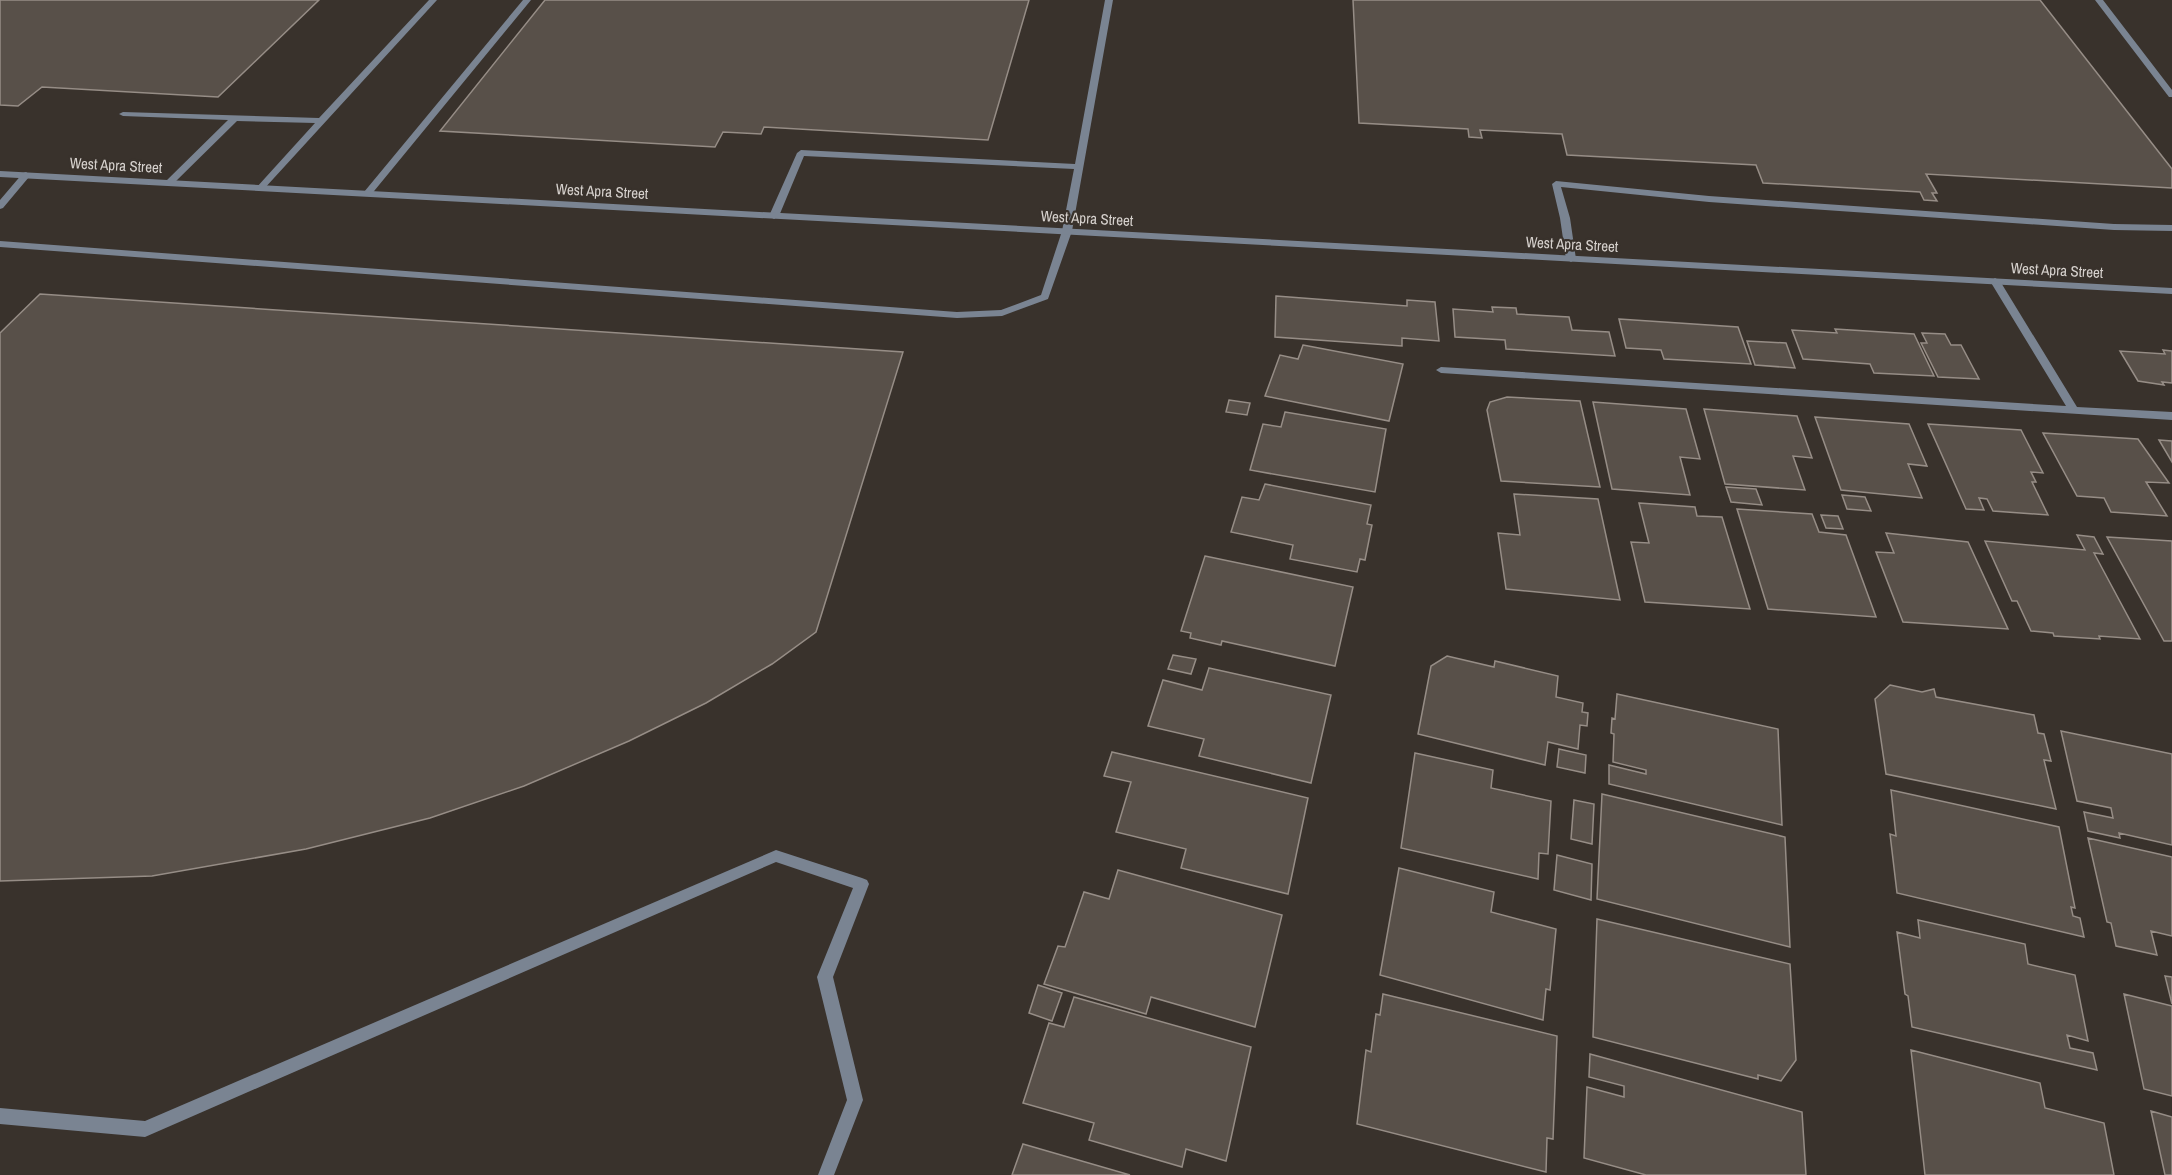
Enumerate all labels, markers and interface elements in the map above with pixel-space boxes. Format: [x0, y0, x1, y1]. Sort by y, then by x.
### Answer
street label: West Apra Street [69, 152, 163, 178]
street label: West Apra Street [555, 178, 649, 204]
street label: West Apra Street [1040, 205, 1134, 231]
street label: West Apra Street [1525, 231, 1619, 257]
street label: West Apra Street [2010, 257, 2104, 283]

